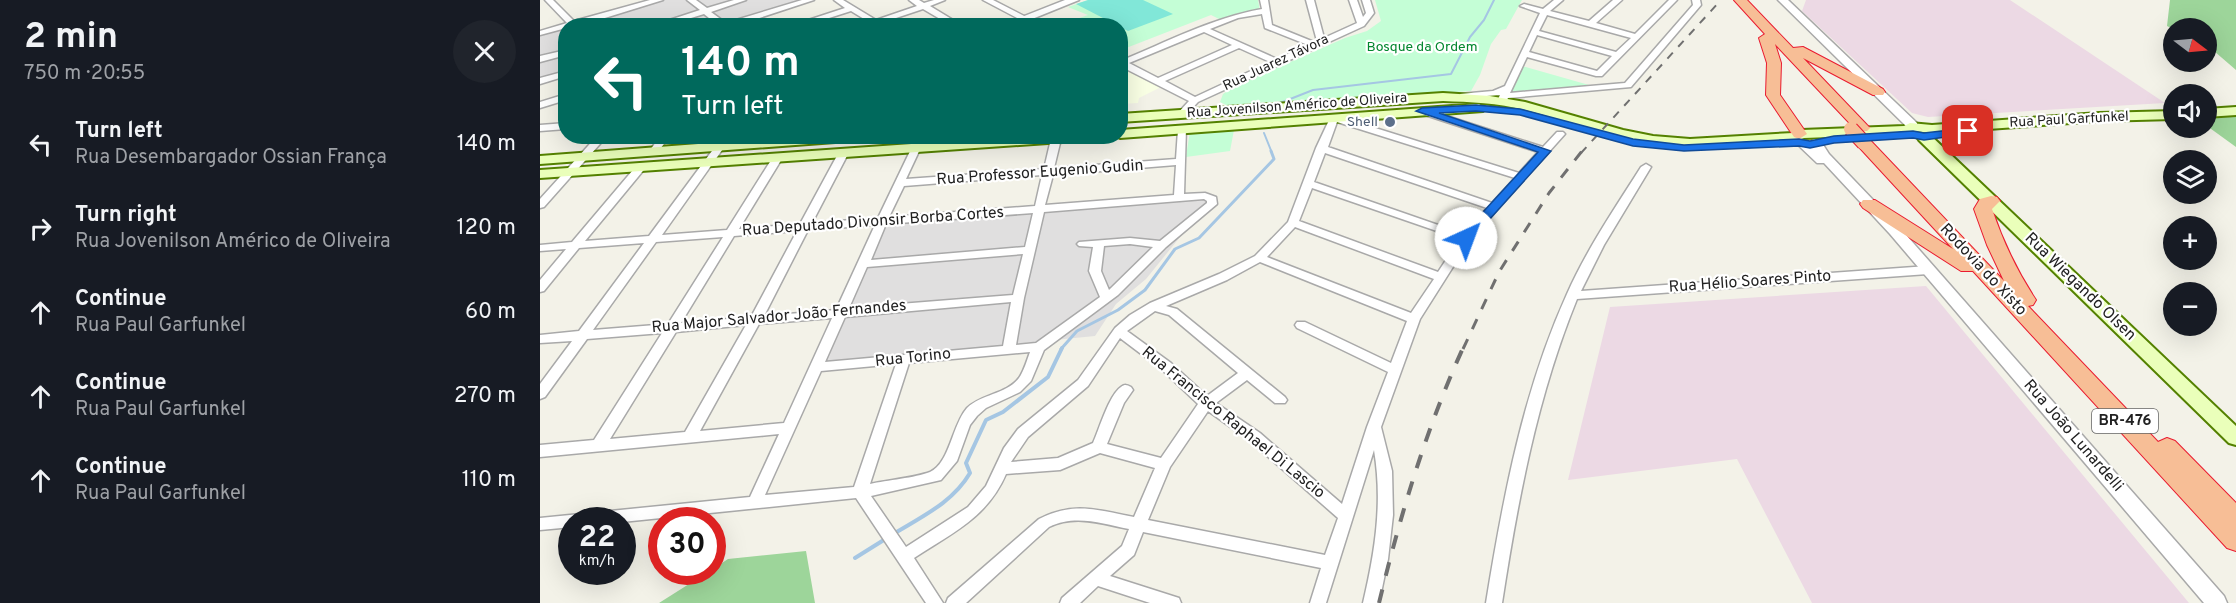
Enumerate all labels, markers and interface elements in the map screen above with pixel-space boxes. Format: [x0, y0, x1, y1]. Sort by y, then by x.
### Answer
text: 2 min [24, 15, 118, 61]
north arrow [2163, 18, 2217, 72]
map controls [2163, 18, 2217, 336]
button: close [453, 20, 516, 83]
street label: Rua Juarez Távora [1220, 31, 1332, 95]
text: 140 m [681, 38, 800, 91]
park label: Bosque da Ordem [1366, 39, 1478, 56]
icon: left [582, 42, 660, 120]
text: 750 m · 20:55 [24, 61, 145, 87]
button: sound [2163, 84, 2217, 138]
text: Turn left [681, 90, 783, 124]
street label: Rua Jovenilson Américo de Oliveira [1186, 90, 1408, 122]
pin [1942, 105, 1993, 156]
street label: Rua Paul Garfunkel [2009, 108, 2129, 132]
place label: Shell [1347, 114, 1378, 131]
icon: arrive [1951, 114, 1984, 147]
marker: Shell [1383, 115, 1397, 129]
text: Turn left [75, 118, 163, 145]
icon: left [24, 128, 57, 161]
text: 140 m [457, 131, 516, 158]
text: Rua Desembargador Ossian França [75, 145, 387, 171]
button: layers [2163, 150, 2217, 204]
street label: Rua Professor Eugenio Gudin [936, 156, 1144, 190]
text: Turn right [75, 202, 177, 229]
street label: Rua Deputado Divonsir Borba Cortes [741, 203, 1005, 241]
position arrow [1434, 206, 1498, 270]
icon: right [24, 212, 57, 245]
text: 120 m [456, 215, 516, 242]
button: + [2163, 216, 2217, 270]
street label: Rodovia do Xisto [1935, 220, 2031, 320]
text: Rua Jovenilson Américo de Oliveira [75, 229, 391, 255]
street label: Rua Wiegando Olsen [2020, 229, 2140, 345]
street label: Rua Hélio Soares Pinto [1668, 266, 1832, 298]
button: − [2163, 282, 2217, 336]
text: Continue [75, 286, 166, 313]
icon: ahead [24, 296, 57, 329]
street label: Rua Major Salvador João Fernandes [651, 296, 907, 338]
text: 60 m [465, 299, 516, 326]
text: Rua Paul Garfunkel [75, 313, 246, 339]
street label: Rua Francisco Raphael Di Lascio [1137, 343, 1329, 503]
street label: Rua Torino [874, 344, 952, 372]
text: Continue [75, 370, 166, 397]
street label: Rua João Lunardelli [2019, 376, 2127, 496]
icon: ahead [24, 380, 57, 413]
text: 270 m [454, 383, 516, 410]
text: Rua Paul Garfunkel [75, 397, 246, 423]
road number: BR-476 [2092, 409, 2158, 433]
text: Continue [75, 454, 166, 481]
icon: ahead [24, 464, 57, 497]
text: 110 m [462, 467, 516, 494]
text: Rua Paul Garfunkel [75, 481, 246, 507]
speed limit sign: 30 [648, 507, 726, 585]
text: 22 [579, 520, 615, 557]
text: km/h [579, 552, 615, 571]

